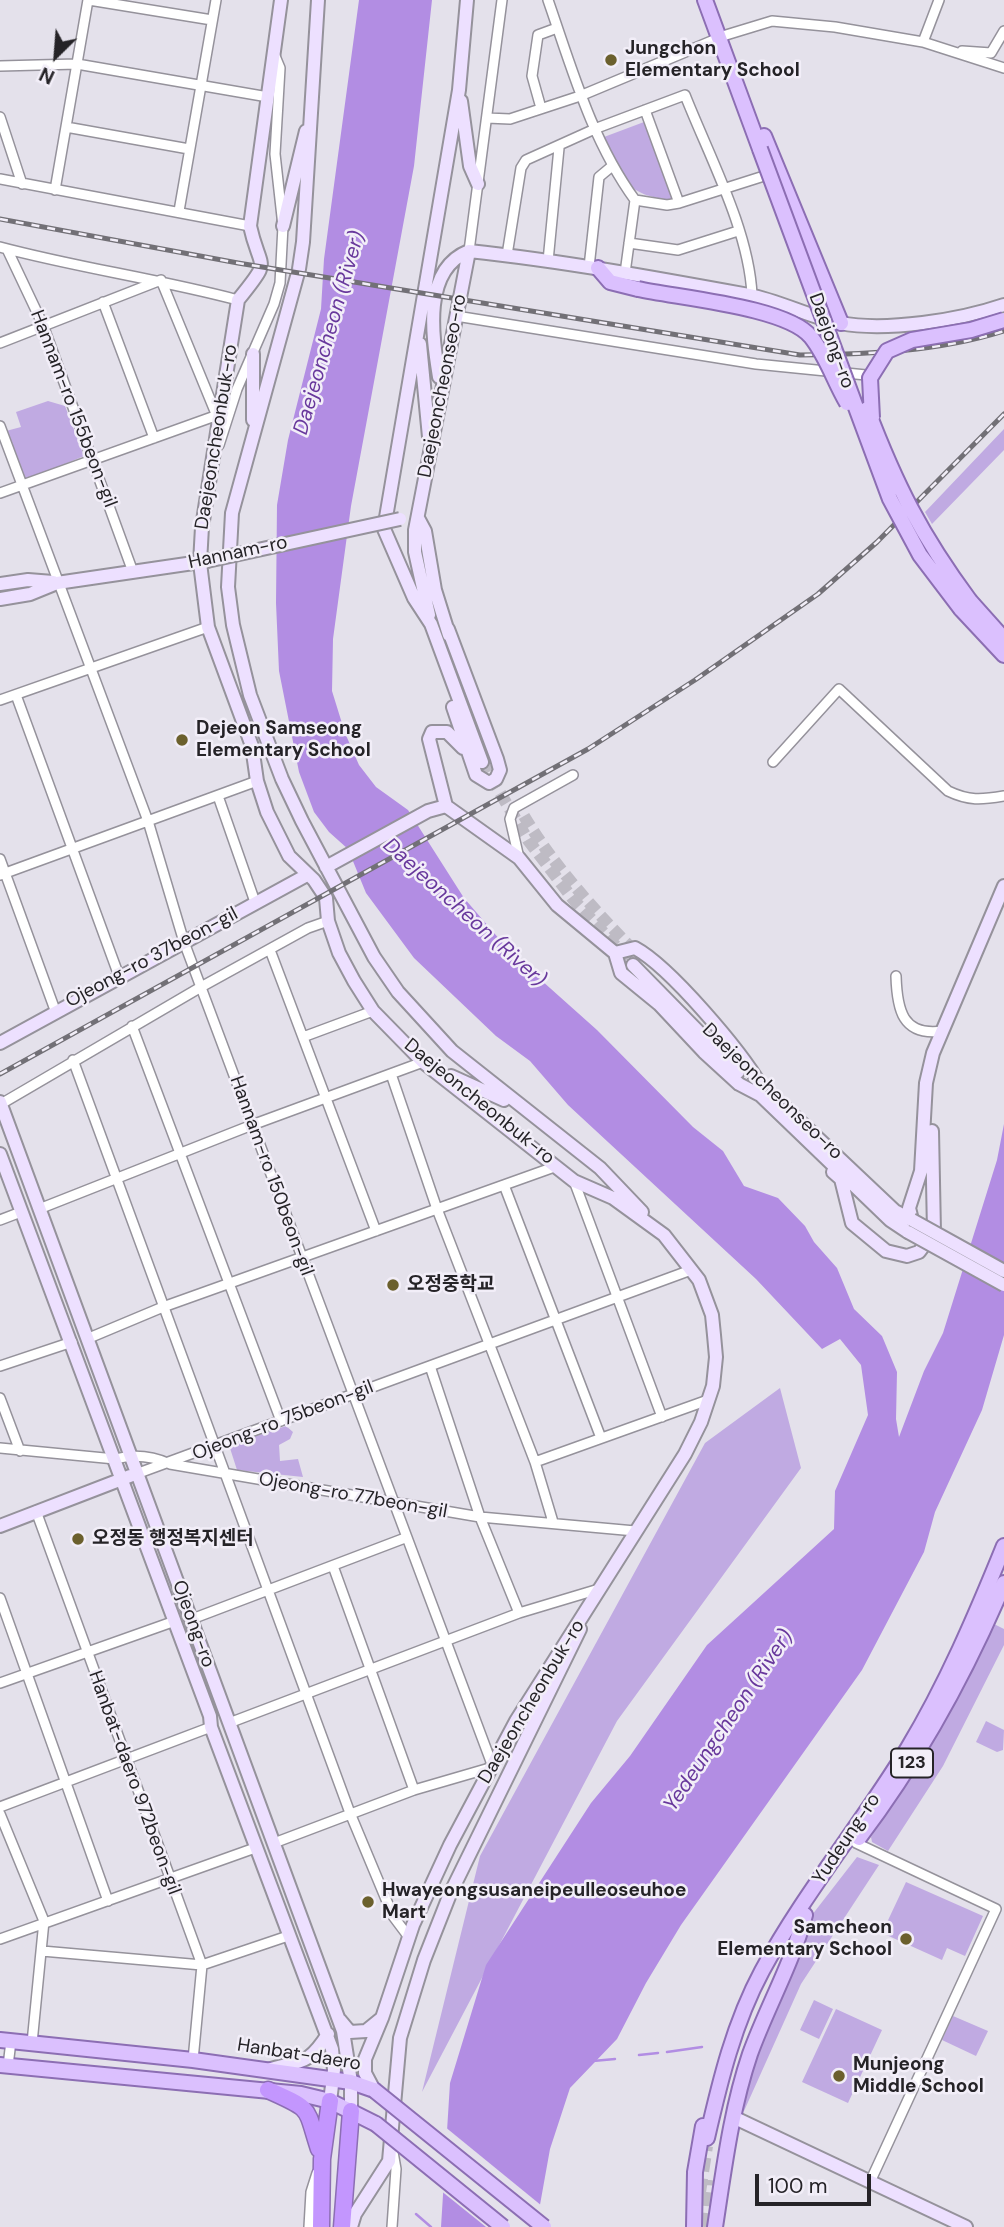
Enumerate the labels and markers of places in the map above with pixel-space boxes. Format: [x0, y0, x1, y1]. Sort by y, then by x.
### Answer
place label: Jungchon Elementary School [625, 38, 800, 82]
marker: Jungchon Elementary School [603, 52, 619, 68]
place label: Dejeon Samseong Elementary School [196, 718, 371, 762]
marker: Dejeon Samseong Elementary School [174, 732, 190, 748]
place label: 오정중학교 [407, 1274, 494, 1296]
marker: 오정중학교 [385, 1277, 401, 1293]
place label: 오정동 행정복지센터 [92, 1528, 254, 1550]
marker: 오정동 행정복지센터 [70, 1531, 86, 1547]
place label: Hwayeongsusaneipeulleoseuhoe Mart [382, 1880, 686, 1924]
marker: Hwayeongsusaneipeulleoseuhoe Mart [360, 1894, 376, 1910]
place label: Samcheon Elementary School [717, 1917, 892, 1961]
marker: Samcheon Elementary School [898, 1931, 914, 1947]
place label: Munjeong Middle School [853, 2054, 984, 2098]
marker: Munjeong Middle School [831, 2068, 847, 2084]

